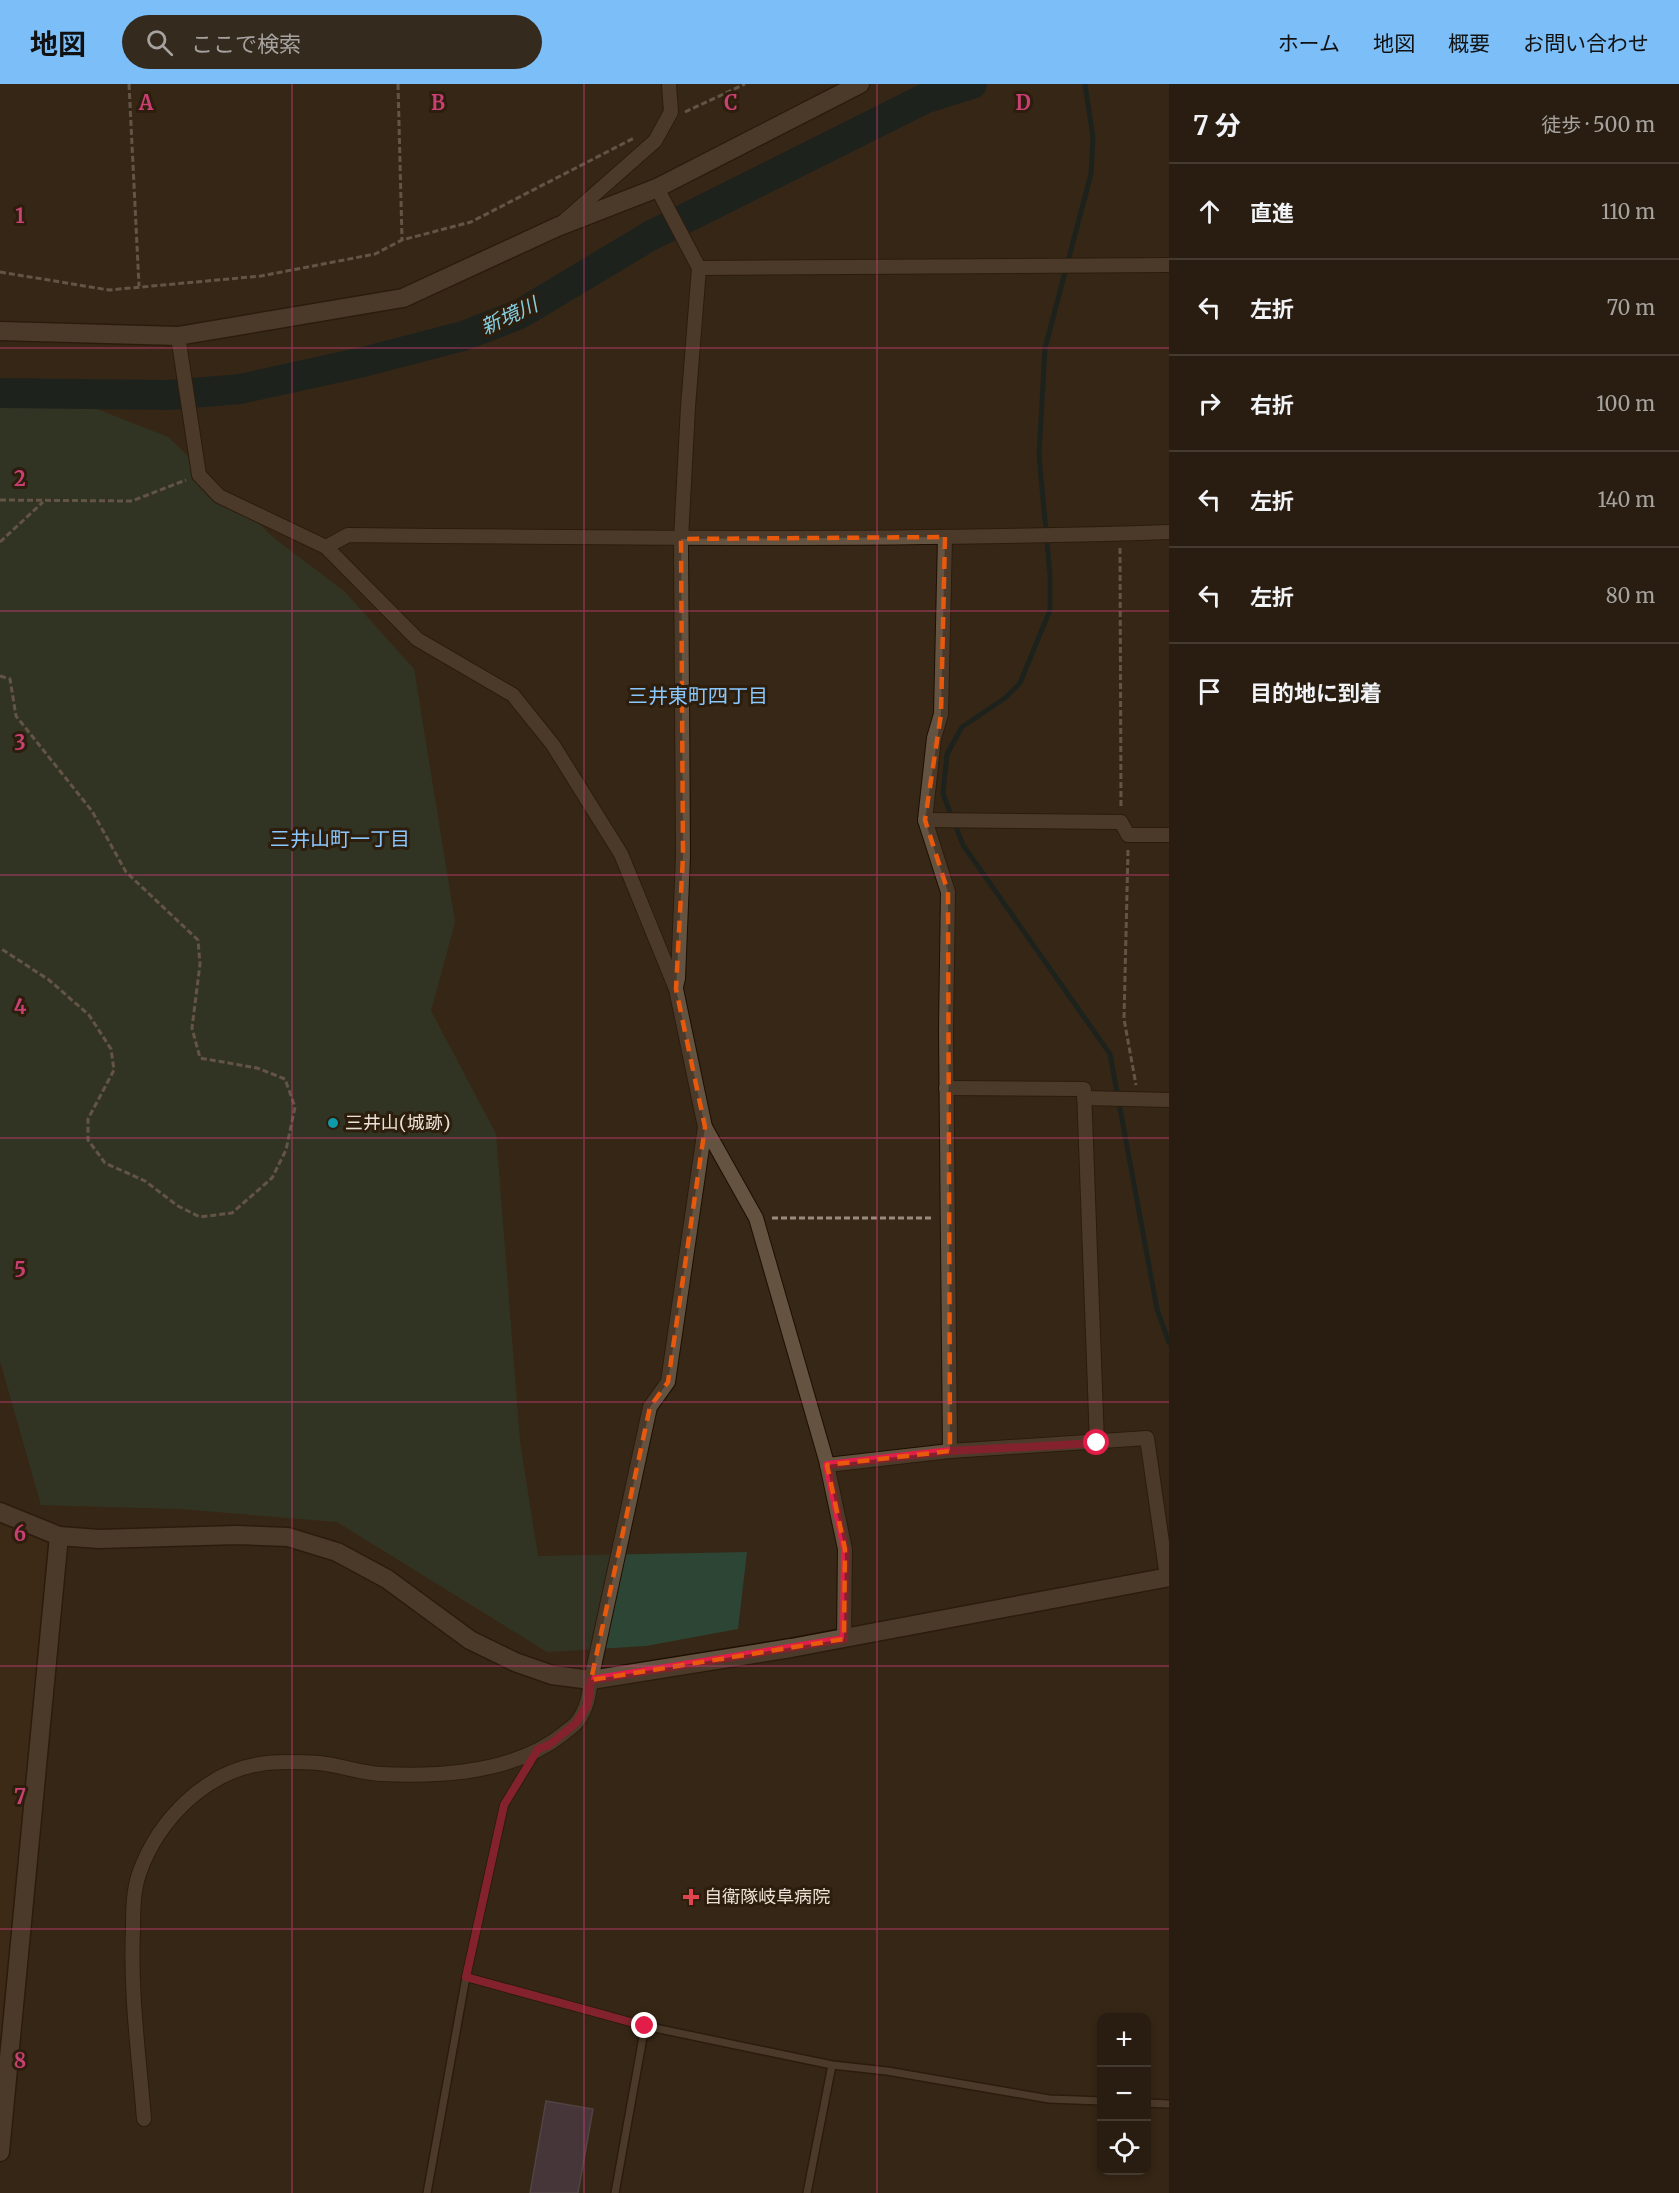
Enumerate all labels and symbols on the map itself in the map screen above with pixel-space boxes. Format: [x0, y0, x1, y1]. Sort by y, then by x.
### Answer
text: A [138, 90, 154, 115]
text: B [431, 90, 445, 115]
text: C [724, 90, 738, 115]
text: D [1015, 90, 1031, 115]
text: 1 [15, 203, 25, 228]
water label: 新境川 [476, 291, 543, 340]
text: 2 [14, 466, 26, 491]
district label: 三井東町四丁目 [628, 683, 768, 708]
text: 3 [14, 730, 26, 755]
district label: 三井山町一丁目 [270, 826, 410, 851]
text: 4 [14, 994, 27, 1019]
place label: 三井山(城跡) [345, 1111, 450, 1134]
marker: 三井山(城跡) [326, 1116, 340, 1130]
text: 5 [14, 1257, 26, 1282]
route start [1083, 1429, 1109, 1455]
text: 6 [14, 1521, 26, 1546]
text: 7 [14, 1784, 26, 1809]
place label: 自衛隊岐阜病院 [704, 1885, 830, 1908]
marker: 自衛隊岐阜病院 [682, 1888, 700, 1906]
route end [631, 2012, 657, 2038]
text: 8 [14, 2048, 26, 2073]

